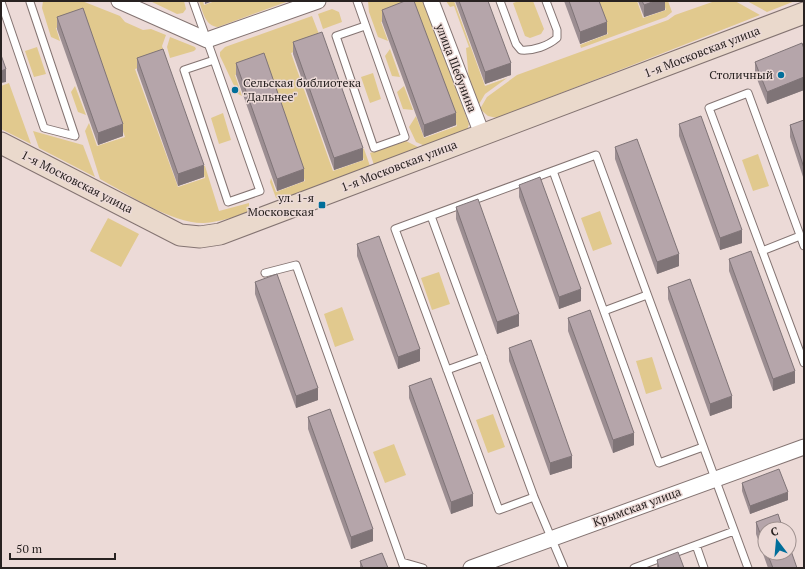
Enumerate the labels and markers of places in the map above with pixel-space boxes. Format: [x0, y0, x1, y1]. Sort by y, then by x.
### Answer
place label: Столичный [709, 67, 773, 82]
marker: Столичный [776, 70, 786, 80]
place label: Сельская библиотека "Дальнее" [243, 75, 361, 104]
marker: Сельская библиотека "Дальнее" [230, 85, 240, 95]
place label: ул. 1-я Московская [248, 190, 314, 219]
marker: ул. 1-я Московская [317, 200, 327, 210]

